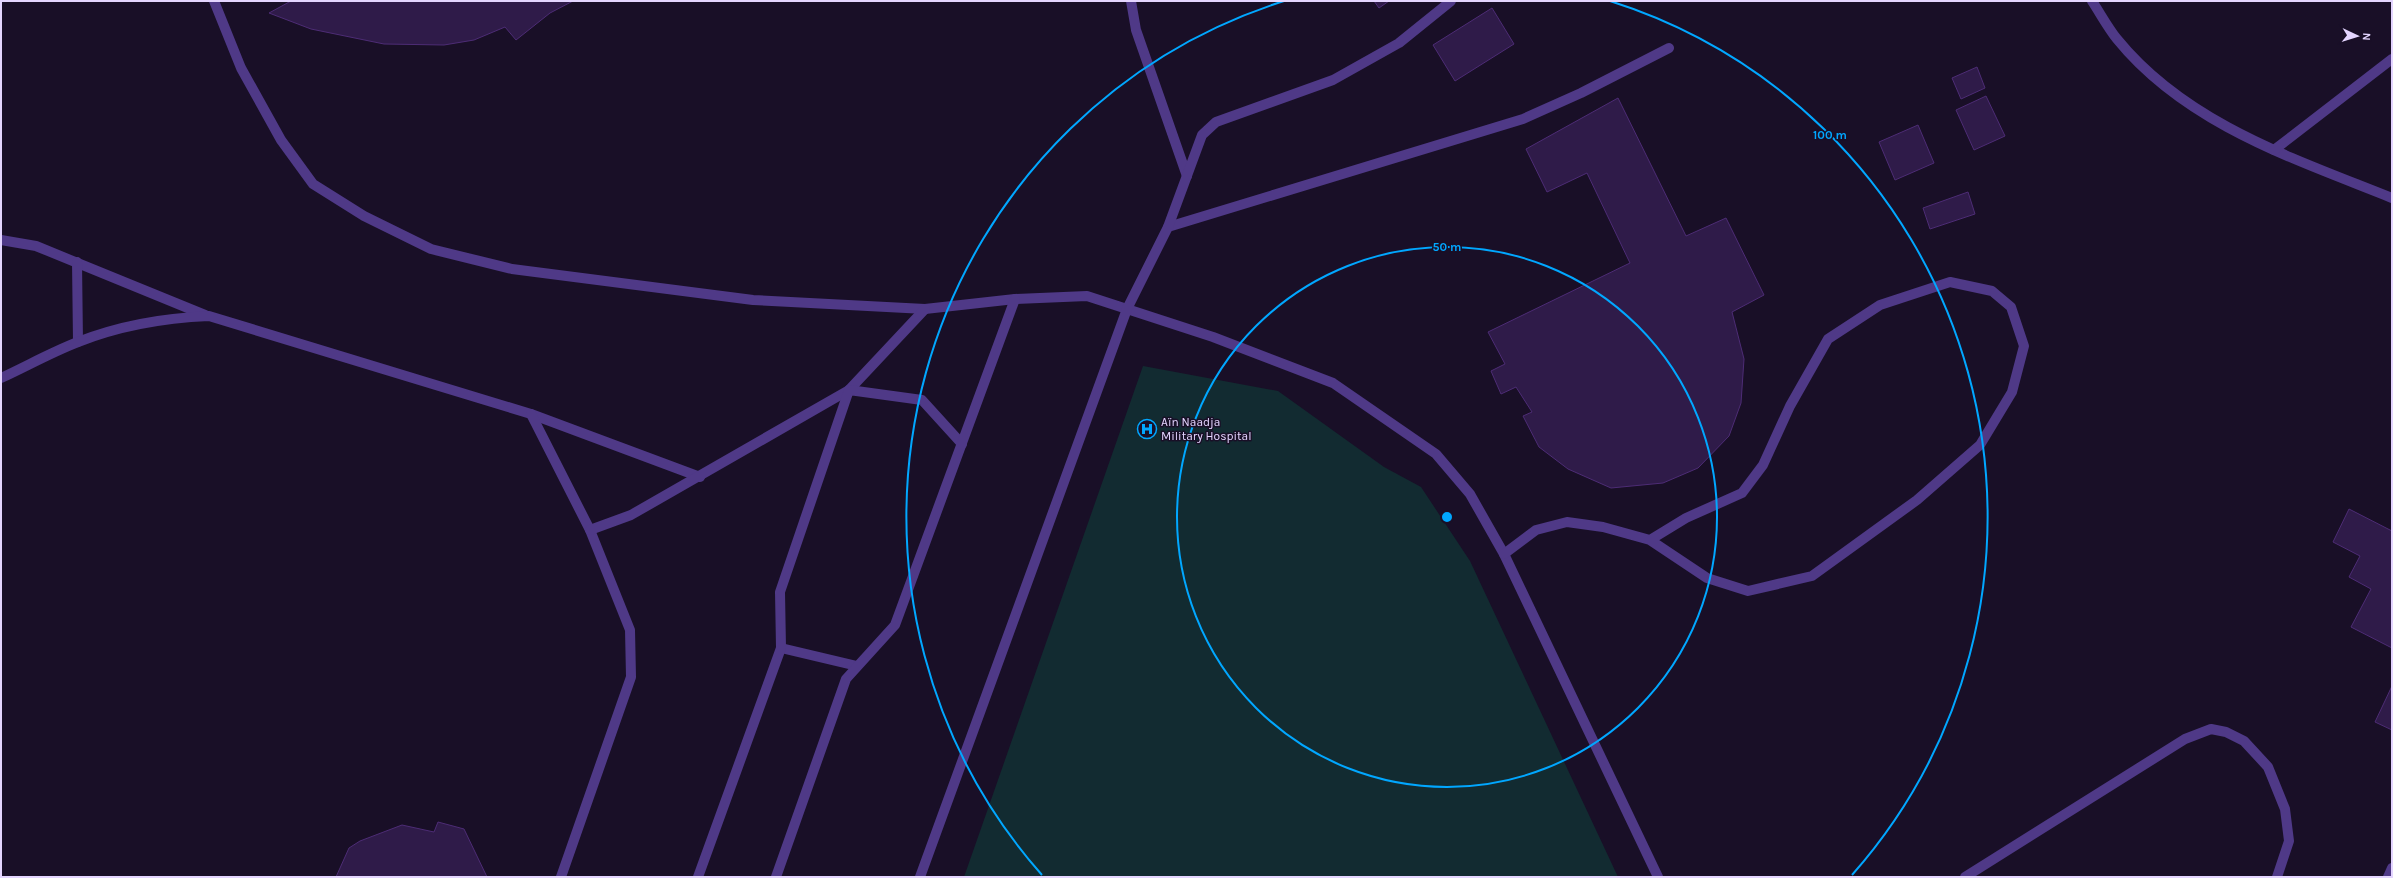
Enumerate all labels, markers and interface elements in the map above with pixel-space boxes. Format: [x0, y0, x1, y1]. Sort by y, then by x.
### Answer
north arrow [2337, 16, 2377, 56]
text: N [2360, 32, 2373, 41]
text: 100 m [1813, 128, 1847, 142]
text: 50 m [1433, 240, 1462, 254]
place label: Aïn Naadja Military Hospital [1161, 415, 1252, 443]
hospital icon: Aïn Naadja Military Hospital [1136, 418, 1158, 440]
centre of rings [1440, 510, 1454, 524]

